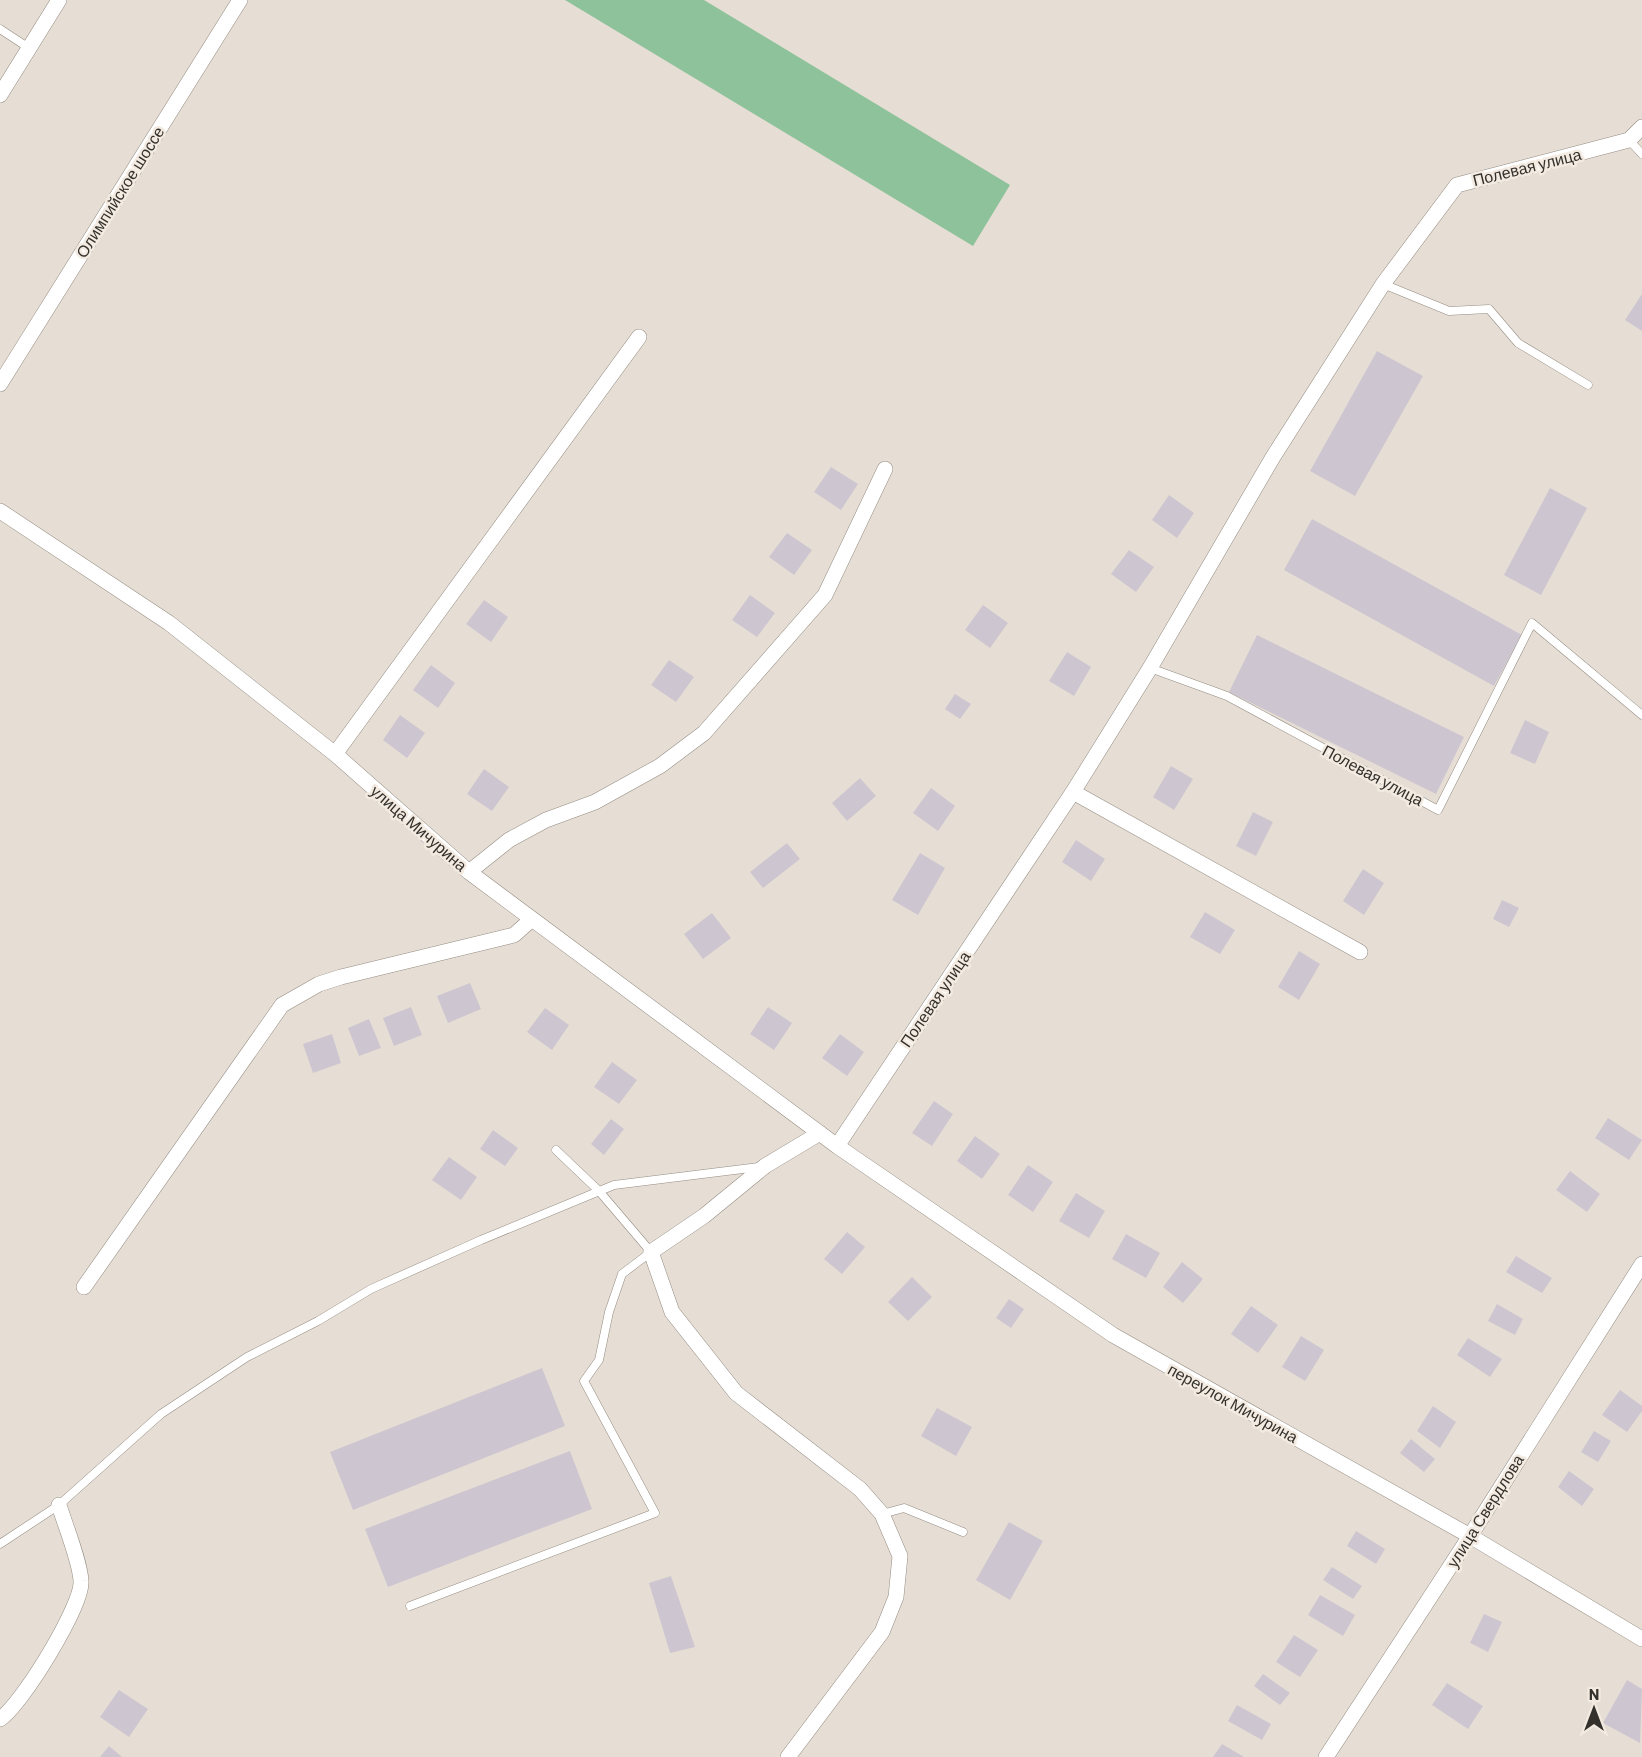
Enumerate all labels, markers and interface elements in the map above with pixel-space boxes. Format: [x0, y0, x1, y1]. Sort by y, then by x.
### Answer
street label: Олимпийское шоссе [72, 123, 168, 261]
street label: Полевая улица [1471, 144, 1583, 189]
street label: Полевая улица [1320, 740, 1427, 809]
street label: улица Мичурина [367, 781, 471, 875]
street label: Полевая улица [896, 947, 974, 1050]
street label: переулок Мичурина [1165, 1359, 1302, 1446]
street label: улица Свердлова [1442, 1451, 1527, 1571]
north arrow [1564, 1679, 1624, 1739]
text: N [1589, 1684, 1599, 1703]

